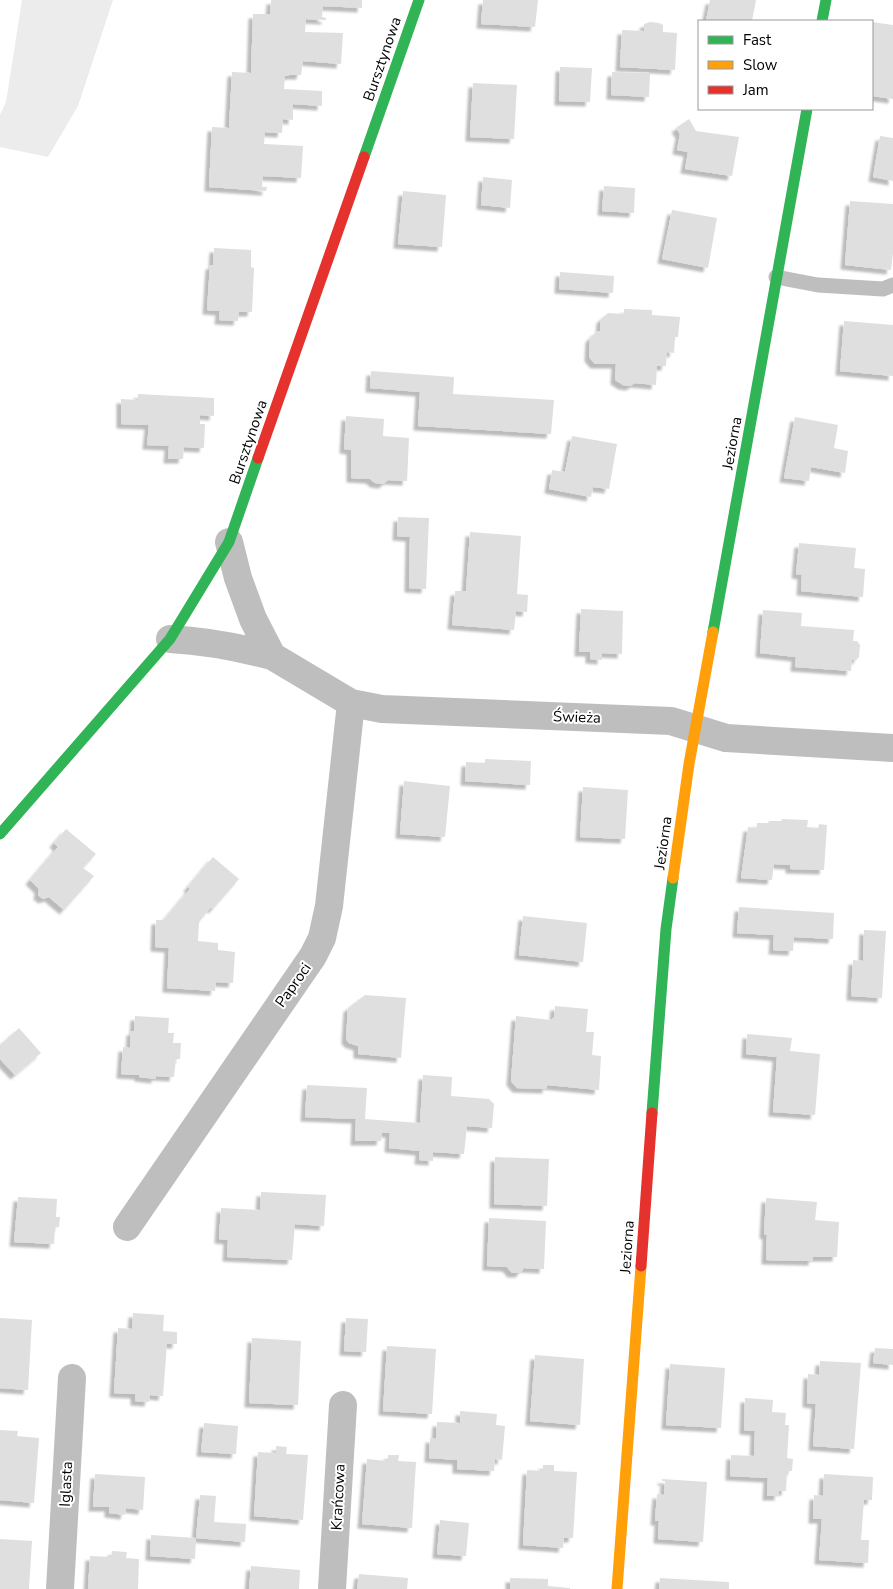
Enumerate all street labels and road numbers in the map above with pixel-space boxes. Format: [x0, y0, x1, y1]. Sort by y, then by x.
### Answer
street label: Bursztynowa [358, 14, 406, 104]
street label: Bursztynowa [224, 397, 272, 487]
street label: Jeziorna [717, 415, 746, 472]
street label: Świeża [553, 705, 601, 728]
street label: Jeziorna [649, 815, 677, 872]
street label: Paproci [271, 959, 315, 1011]
street label: Jeziorna [615, 1220, 639, 1275]
street label: Iglasta [55, 1461, 77, 1507]
street label: Krańcowa [326, 1463, 350, 1531]

